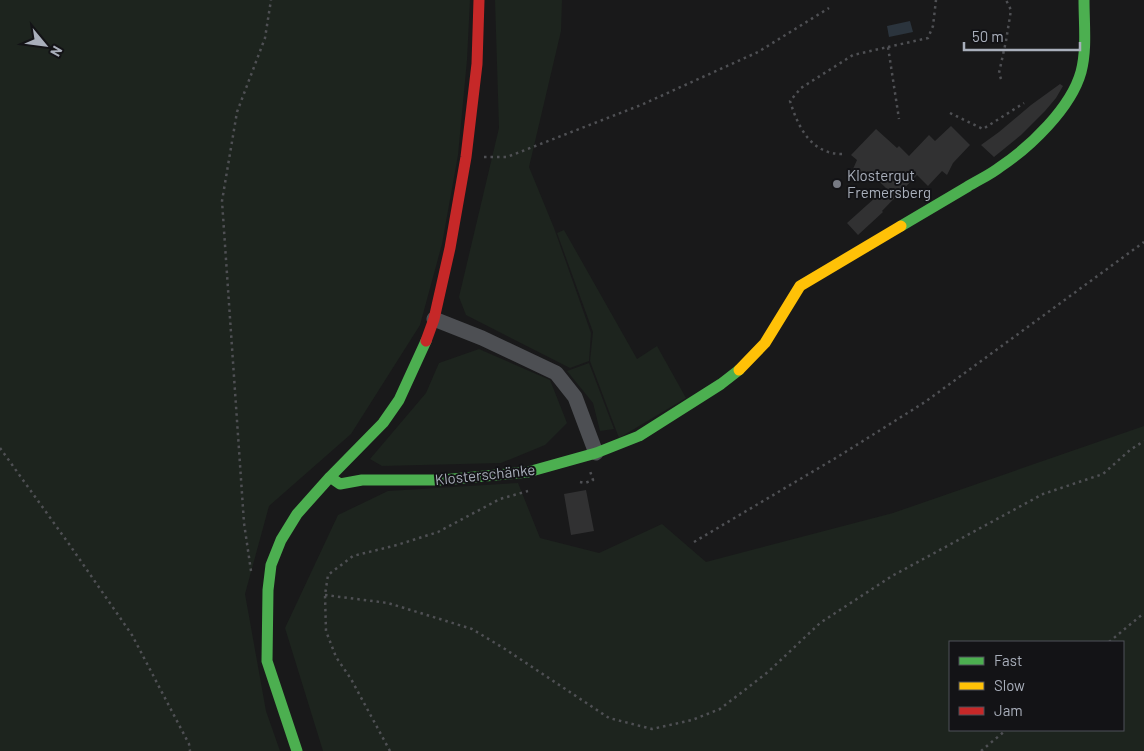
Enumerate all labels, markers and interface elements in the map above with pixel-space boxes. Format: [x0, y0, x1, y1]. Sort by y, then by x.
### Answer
north arrow [20, 20, 70, 70]
scale bar [964, 20, 1080, 52]
text: 50 m [972, 27, 1004, 45]
text: N [47, 43, 66, 60]
place label: Klostergut Fremersberg [847, 166, 931, 201]
marker: Klostergut Fremersberg [831, 178, 843, 190]
street label: Klosterschänke [434, 460, 536, 488]
legend [949, 641, 1124, 731]
text: Fast [994, 651, 1022, 669]
text: Slow [994, 676, 1025, 694]
text: Jam [994, 701, 1023, 719]

